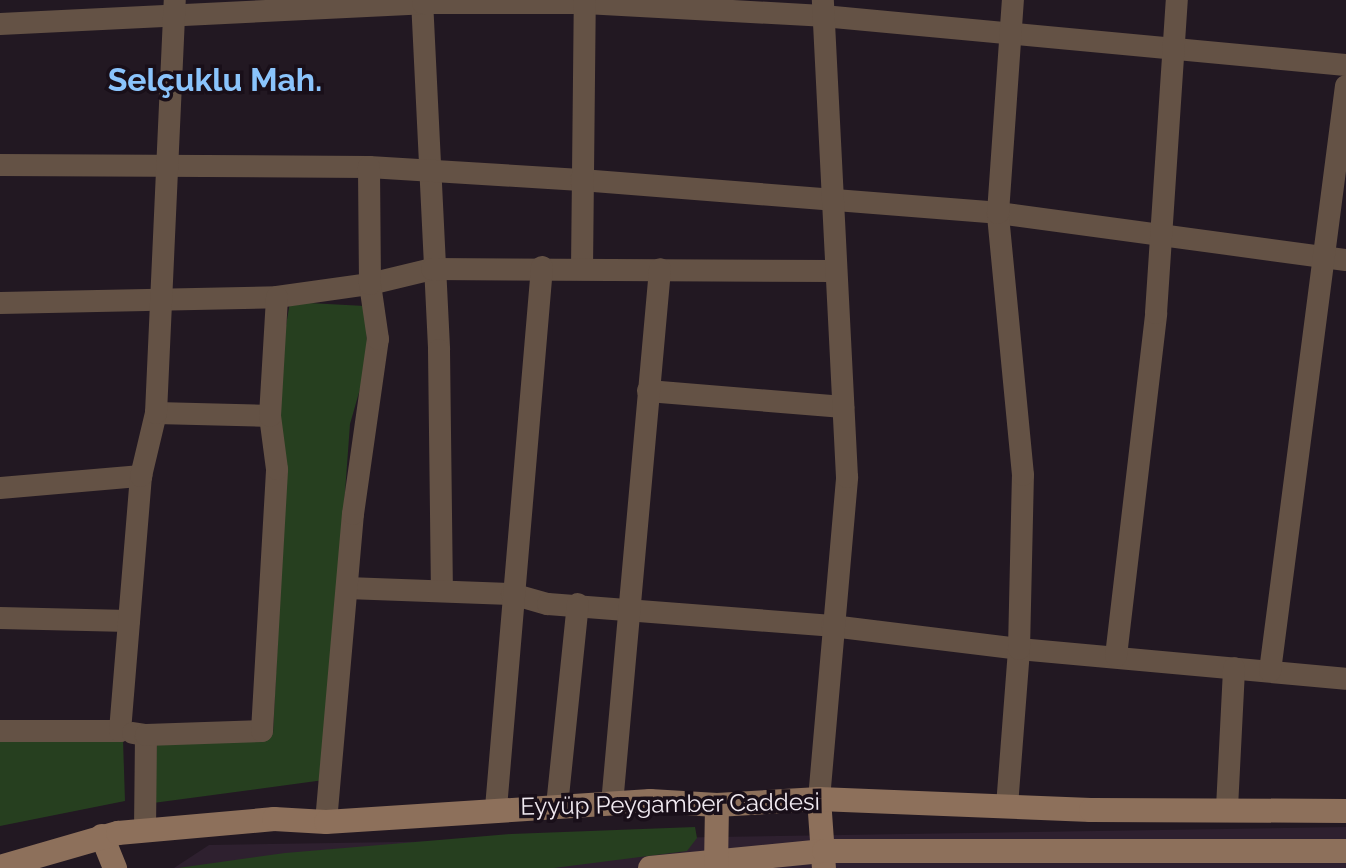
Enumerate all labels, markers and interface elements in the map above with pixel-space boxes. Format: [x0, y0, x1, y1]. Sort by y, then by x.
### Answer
district label: Selçuklu Mah. [108, 61, 322, 99]
street label: Eyyüp Peygamber Caddesi [520, 787, 820, 821]

